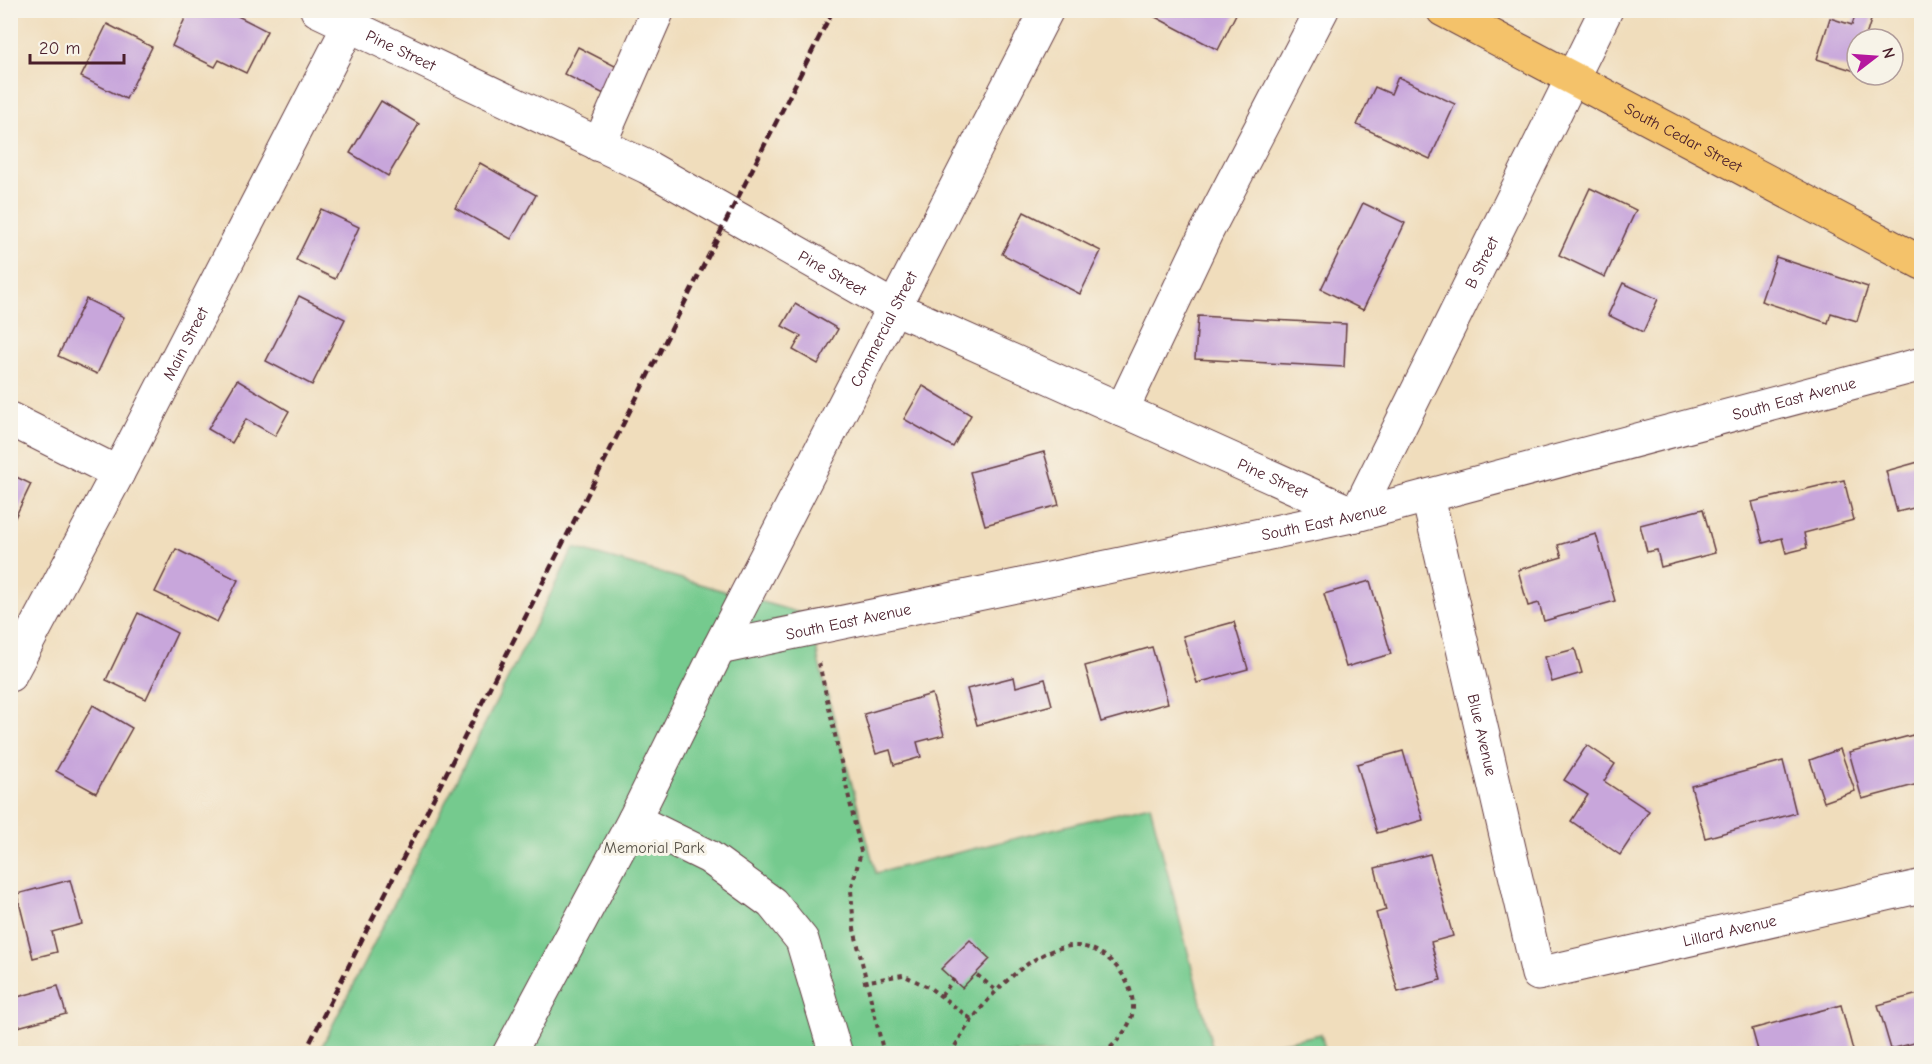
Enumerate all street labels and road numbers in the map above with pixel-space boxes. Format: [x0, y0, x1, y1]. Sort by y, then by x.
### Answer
street label: Pine Street [363, 27, 439, 75]
street label: South Cedar Street [1621, 99, 1745, 177]
street label: B Street [1462, 234, 1503, 292]
street label: Pine Street [795, 247, 870, 300]
street label: Commercial Street [847, 268, 921, 390]
street label: Main Street [160, 304, 212, 383]
street label: South East Avenue [1730, 374, 1858, 424]
street label: Pine Street [1235, 455, 1311, 502]
street label: South East Avenue [1260, 499, 1388, 544]
street label: South East Avenue [784, 600, 913, 644]
street label: Blue Avenue [1464, 692, 1500, 778]
street label: Lillard Avenue [1681, 912, 1778, 951]

